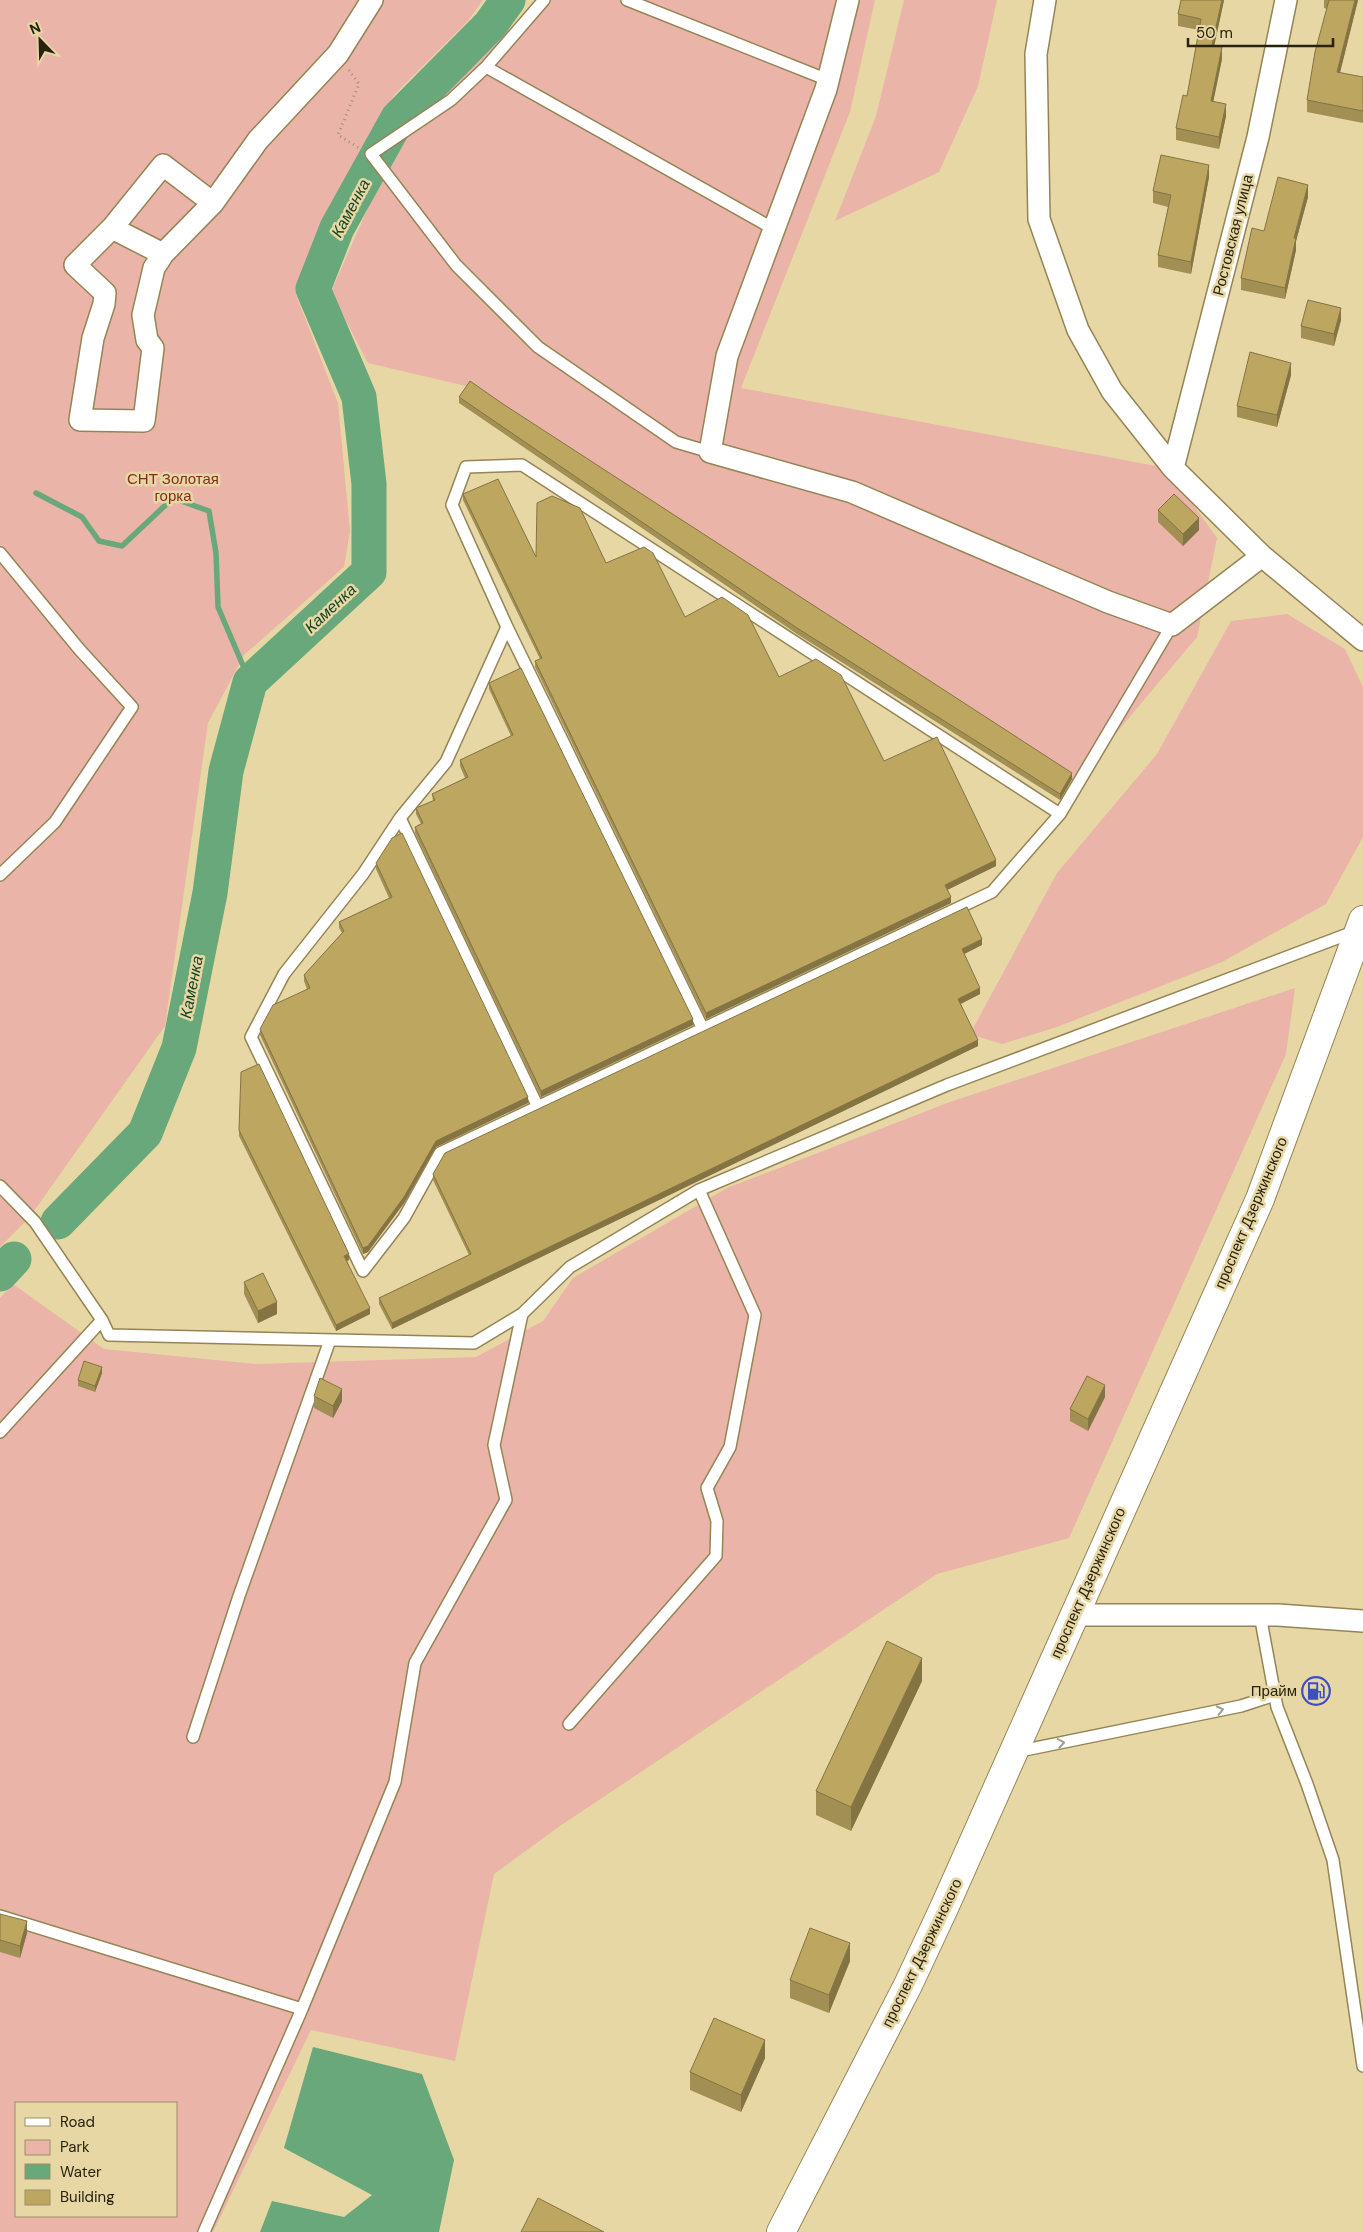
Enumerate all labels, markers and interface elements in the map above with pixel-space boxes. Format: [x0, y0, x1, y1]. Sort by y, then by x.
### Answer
north arrow [15, 15, 65, 65]
scale bar [1188, 15, 1333, 47]
text: N [27, 18, 43, 38]
text: 50 m [1196, 23, 1233, 43]
street label: Ростовская улица [1208, 172, 1258, 298]
water label: Каменка [326, 175, 375, 241]
park label: СНТ Золотая горка [127, 469, 219, 506]
water label: Каменка [300, 579, 361, 638]
water label: Каменка [175, 954, 208, 1020]
street label: проспект Дзержинского [1210, 1134, 1292, 1292]
street label: проспект Дзержинского [1046, 1504, 1130, 1662]
fuel station icon: Прайм [1301, 1676, 1331, 1706]
place label: Прайм [1251, 1681, 1297, 1701]
one-way arrow [1216, 1706, 1225, 1716]
one-way arrow [1057, 1739, 1066, 1749]
street label: проспект Дзержинского [877, 1875, 967, 2031]
legend [15, 2102, 178, 2217]
text: Road [60, 2112, 95, 2132]
text: Park [60, 2137, 90, 2157]
text: Water [60, 2162, 102, 2182]
text: Building [60, 2187, 115, 2207]

